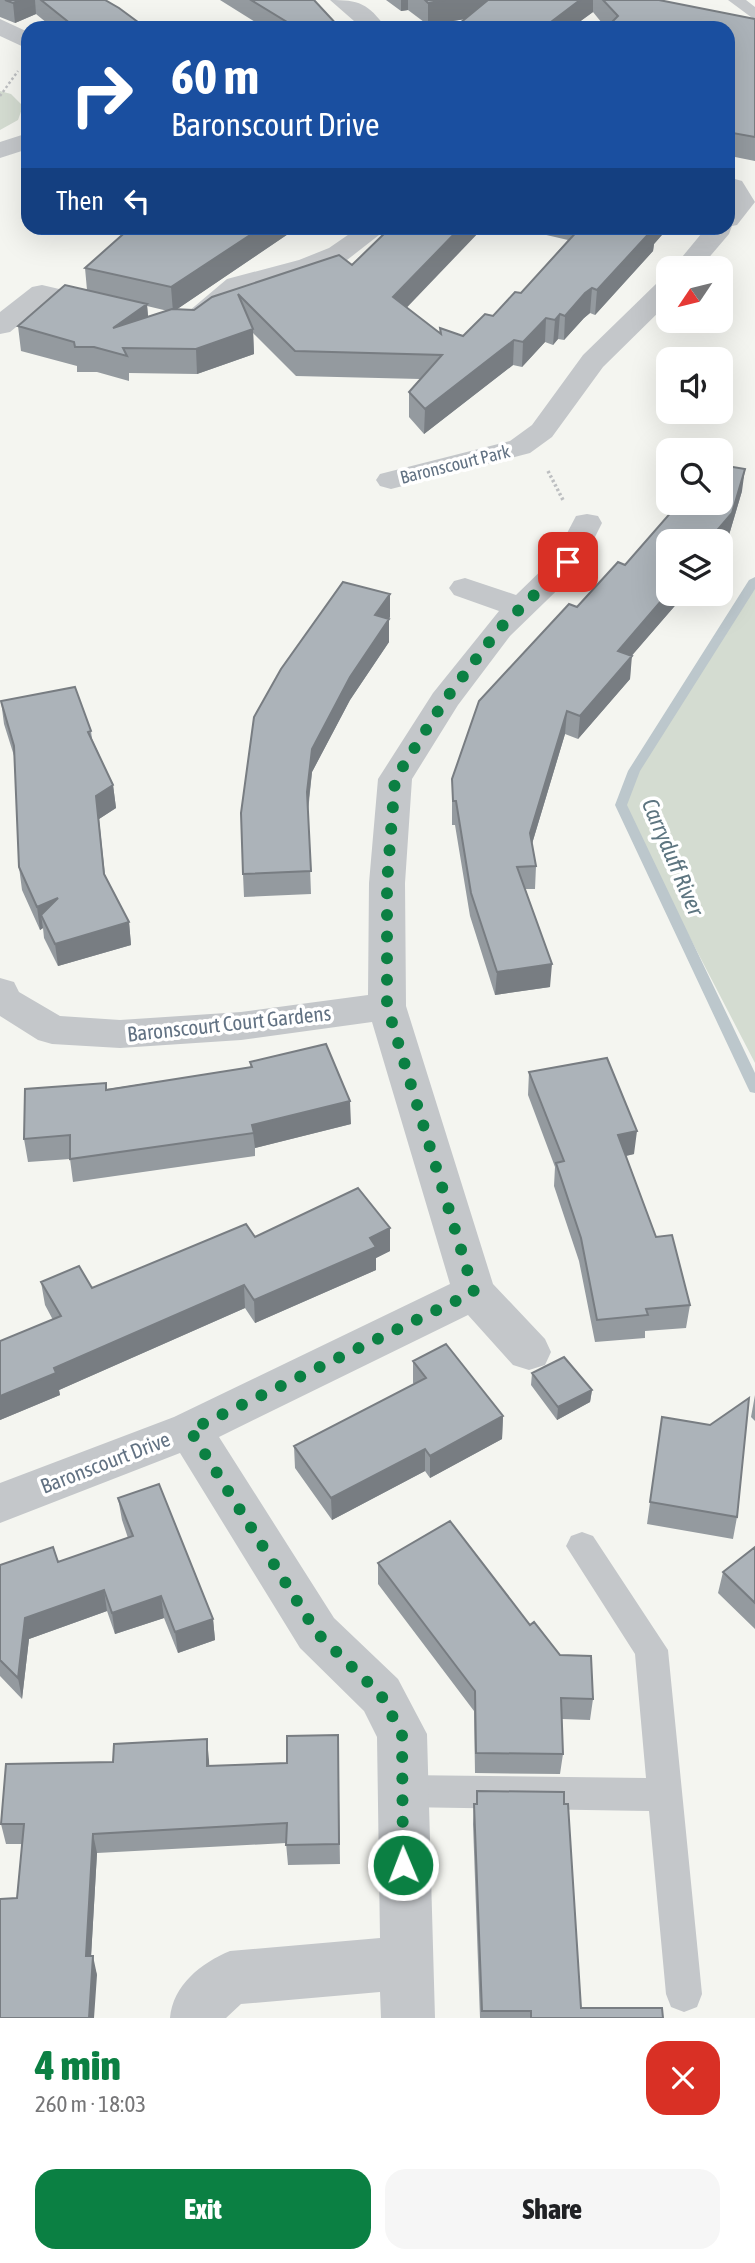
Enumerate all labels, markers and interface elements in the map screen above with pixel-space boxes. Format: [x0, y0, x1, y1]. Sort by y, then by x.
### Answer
text: 60 m [171, 48, 259, 104]
icon: right [56, 49, 147, 140]
text: Baronscourt Drive [171, 106, 380, 143]
icon: left [118, 182, 156, 220]
text: Then [56, 186, 104, 216]
north arrow [656, 256, 733, 332]
map controls [656, 256, 733, 606]
button: sound [656, 347, 733, 424]
button: search [656, 438, 733, 515]
street label: Baronscourt Park [398, 440, 512, 488]
button: layers [656, 529, 733, 606]
pin [538, 532, 598, 592]
icon: arrive [549, 543, 587, 581]
water label: Carryduff River [637, 794, 710, 921]
street label: Baronscourt Court Gardens [126, 1000, 332, 1046]
street label: Baronscourt Drive [37, 1426, 173, 1498]
position arrow [366, 1828, 440, 1902]
text: 4 min [35, 2041, 121, 2089]
button: close [646, 2041, 720, 2115]
text: 260 m · 18:03 [35, 2091, 146, 2117]
button: Exit [35, 2169, 371, 2249]
button: Share [385, 2169, 720, 2249]

